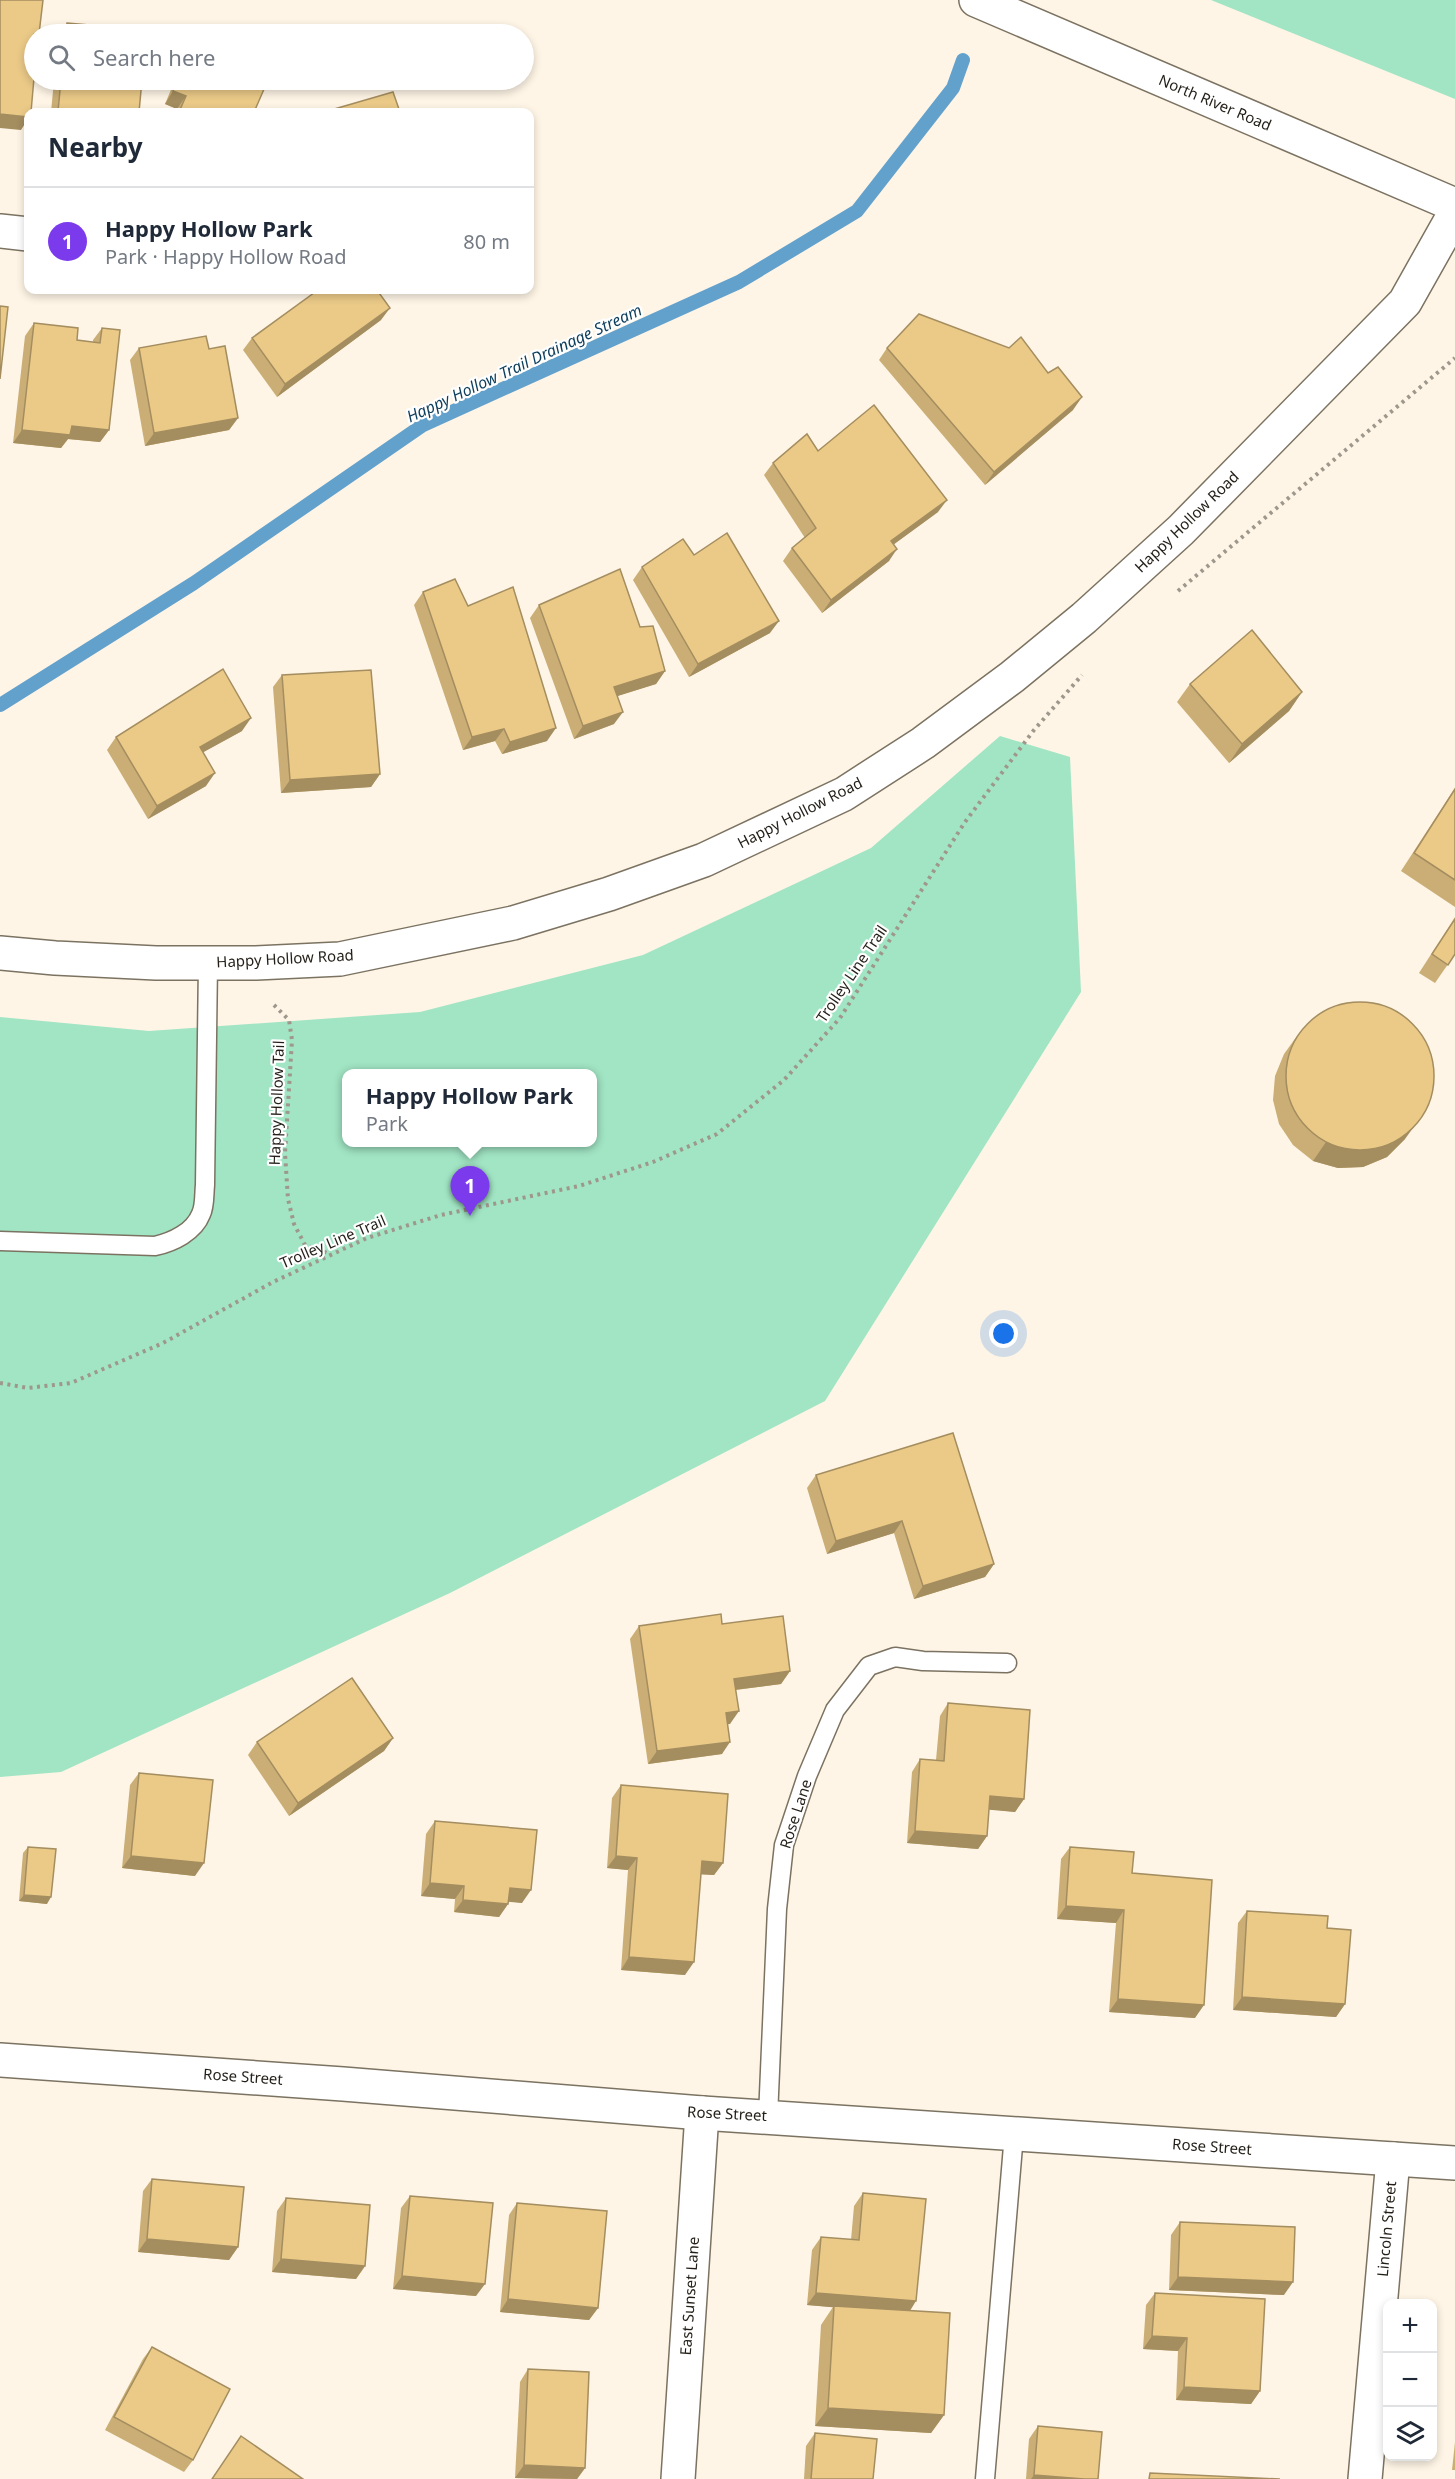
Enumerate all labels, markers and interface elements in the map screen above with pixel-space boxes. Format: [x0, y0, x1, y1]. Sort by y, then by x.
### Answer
search box [24, 24, 534, 90]
icon: search [45, 41, 78, 74]
text: Search here [93, 42, 215, 72]
street label: North River Road [1156, 69, 1275, 135]
text: Nearby [48, 129, 143, 165]
text: Happy Hollow Park [105, 213, 313, 243]
text: 1 [62, 228, 73, 255]
text: 80 m [463, 228, 510, 255]
text: Park · Happy Hollow Road [105, 243, 347, 270]
water label: Happy Hollow Trail Drainage Stream [403, 299, 645, 427]
street label: Happy Hollow Road [1130, 466, 1243, 576]
street label: Happy Hollow Road [734, 772, 865, 852]
street label: Trolley Line Trail [811, 921, 891, 1026]
street label: Happy Hollow Road [216, 944, 354, 972]
street label: Happy Hollow Tail [264, 1040, 288, 1166]
popup [342, 1069, 597, 1147]
text: Happy Hollow Park [366, 1080, 573, 1110]
text: Park [366, 1110, 408, 1137]
pin: 1 [450, 1166, 490, 1216]
street label: Trolley Line Trail [277, 1210, 389, 1272]
your location [989, 1319, 1018, 1348]
street label: Rose Lane [774, 1776, 816, 1851]
street label: Rose Street [203, 2063, 284, 2089]
street label: Rose Street [687, 2101, 768, 2125]
street label: Rose Street [1172, 2133, 1253, 2159]
street label: Lincoln Street [1372, 2180, 1400, 2278]
street label: East Sunset Lane [675, 2236, 703, 2356]
map controls [1383, 2299, 1437, 2461]
button: + [1383, 2299, 1437, 2353]
button: − [1383, 2353, 1437, 2407]
button: layers [1383, 2407, 1437, 2461]

